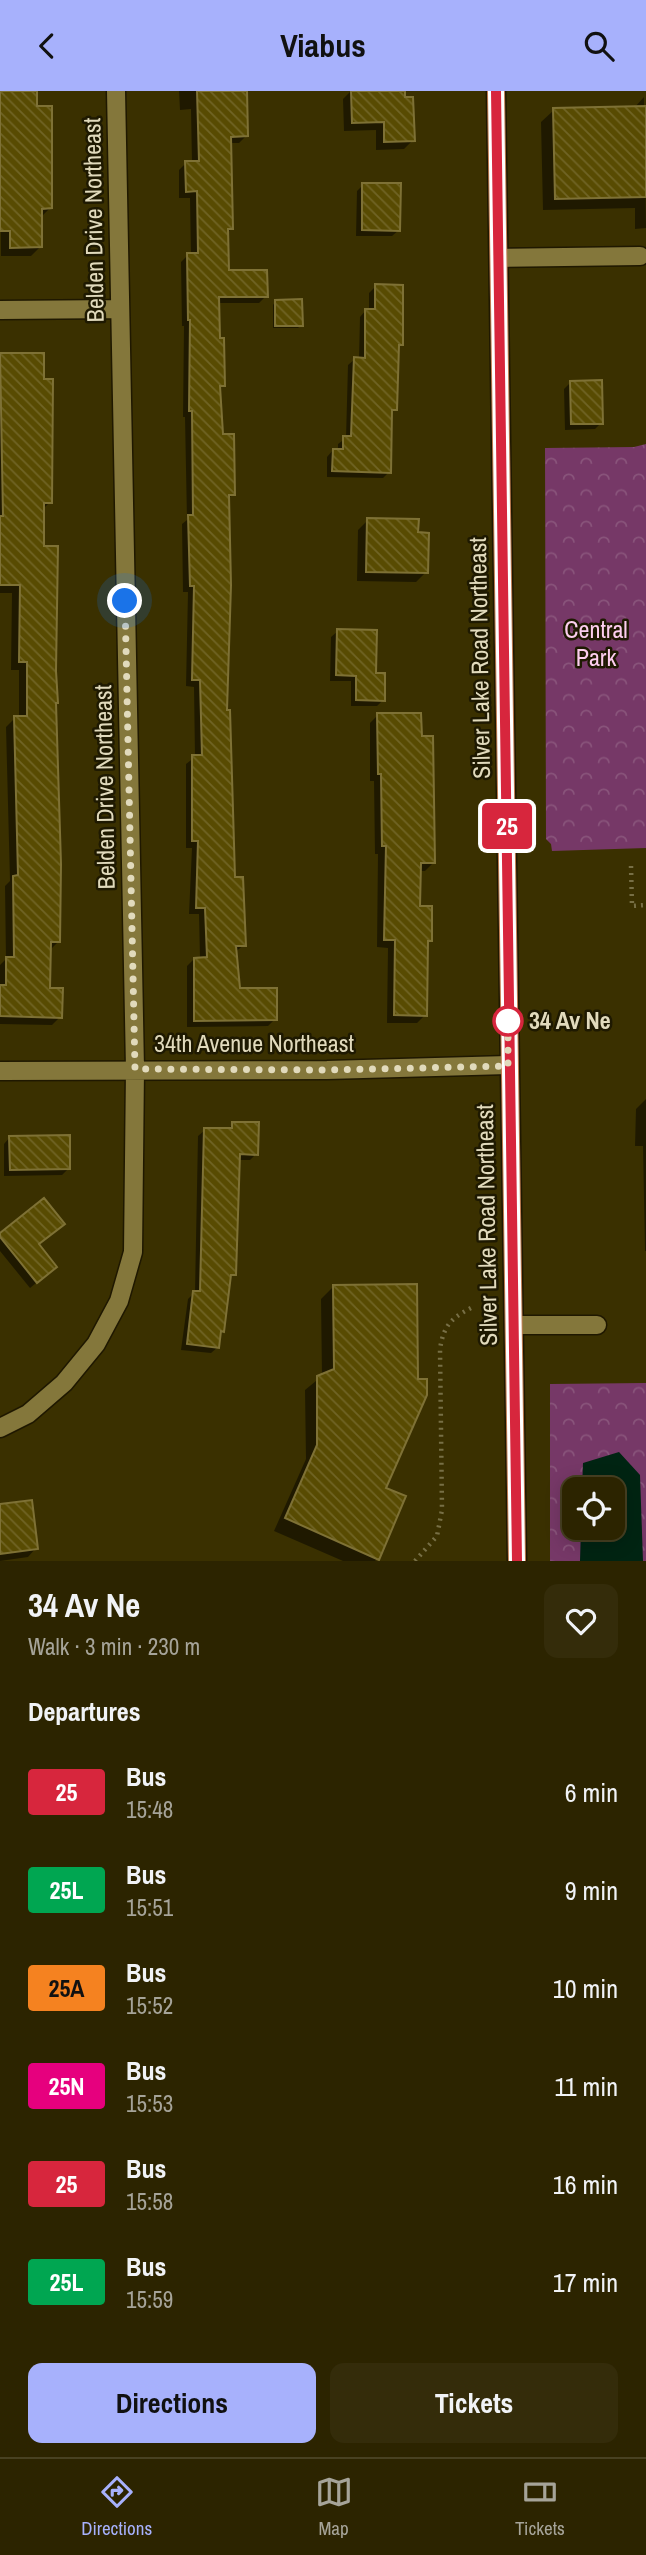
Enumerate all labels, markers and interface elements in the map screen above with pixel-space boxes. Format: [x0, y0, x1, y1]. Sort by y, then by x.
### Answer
text: Viabus [280, 24, 366, 67]
icon: back [28, 27, 66, 65]
icon: search [580, 27, 618, 65]
street label: Belden Drive Northeast [75, 117, 111, 323]
street label: Silver Lake Road Northeast [461, 536, 497, 779]
your location [107, 583, 142, 618]
park label: Central Park [564, 613, 628, 673]
street label: Belden Drive Northeast [86, 684, 122, 890]
line badge: 25 [476, 803, 538, 849]
text: 25 [496, 810, 518, 842]
place label: 34 Av Ne [529, 1004, 611, 1036]
marker: 34 Av Ne [493, 1006, 523, 1036]
street label: 34th Avenue Northeast [154, 1027, 354, 1059]
street label: Silver Lake Road Northeast [468, 1103, 504, 1346]
map controls [562, 1477, 625, 1540]
button: locate [562, 1477, 625, 1540]
text: 34 Av Ne [28, 1583, 140, 1627]
button: heart [544, 1584, 618, 1658]
text: Walk · 3 min · 230 m [28, 1631, 200, 1662]
text: Departures [28, 1694, 141, 1729]
text: Bus [126, 1759, 166, 1794]
text: 6 min [565, 1775, 618, 1810]
text: 25 [56, 1776, 77, 1808]
text: 15:48 [126, 1794, 173, 1825]
text: Bus [126, 1857, 166, 1892]
text: 9 min [565, 1873, 618, 1908]
text: 25L [50, 1874, 83, 1906]
text: 15:51 [126, 1892, 173, 1923]
text: Bus [126, 1955, 166, 1990]
text: 10 min [553, 1971, 618, 2006]
text: 25A [48, 1972, 85, 2004]
text: 15:52 [126, 1990, 173, 2021]
text: Bus [126, 2053, 166, 2088]
text: 11 min [554, 2069, 618, 2104]
text: 25N [48, 2070, 85, 2102]
text: 15:53 [126, 2088, 173, 2119]
text: Bus [126, 2151, 166, 2186]
text: 16 min [553, 2167, 618, 2202]
text: 25 [56, 2168, 77, 2200]
text: 15:58 [126, 2186, 173, 2217]
text: Bus [126, 2249, 166, 2284]
text: 17 min [553, 2265, 618, 2300]
text: 25L [50, 2266, 83, 2298]
text: 15:59 [126, 2284, 173, 2315]
button: Directions [28, 2363, 316, 2443]
button: Tickets [330, 2363, 618, 2443]
tab: Directions [81, 2473, 152, 2541]
tab: Map [315, 2473, 353, 2541]
tab: Tickets [515, 2473, 565, 2541]

